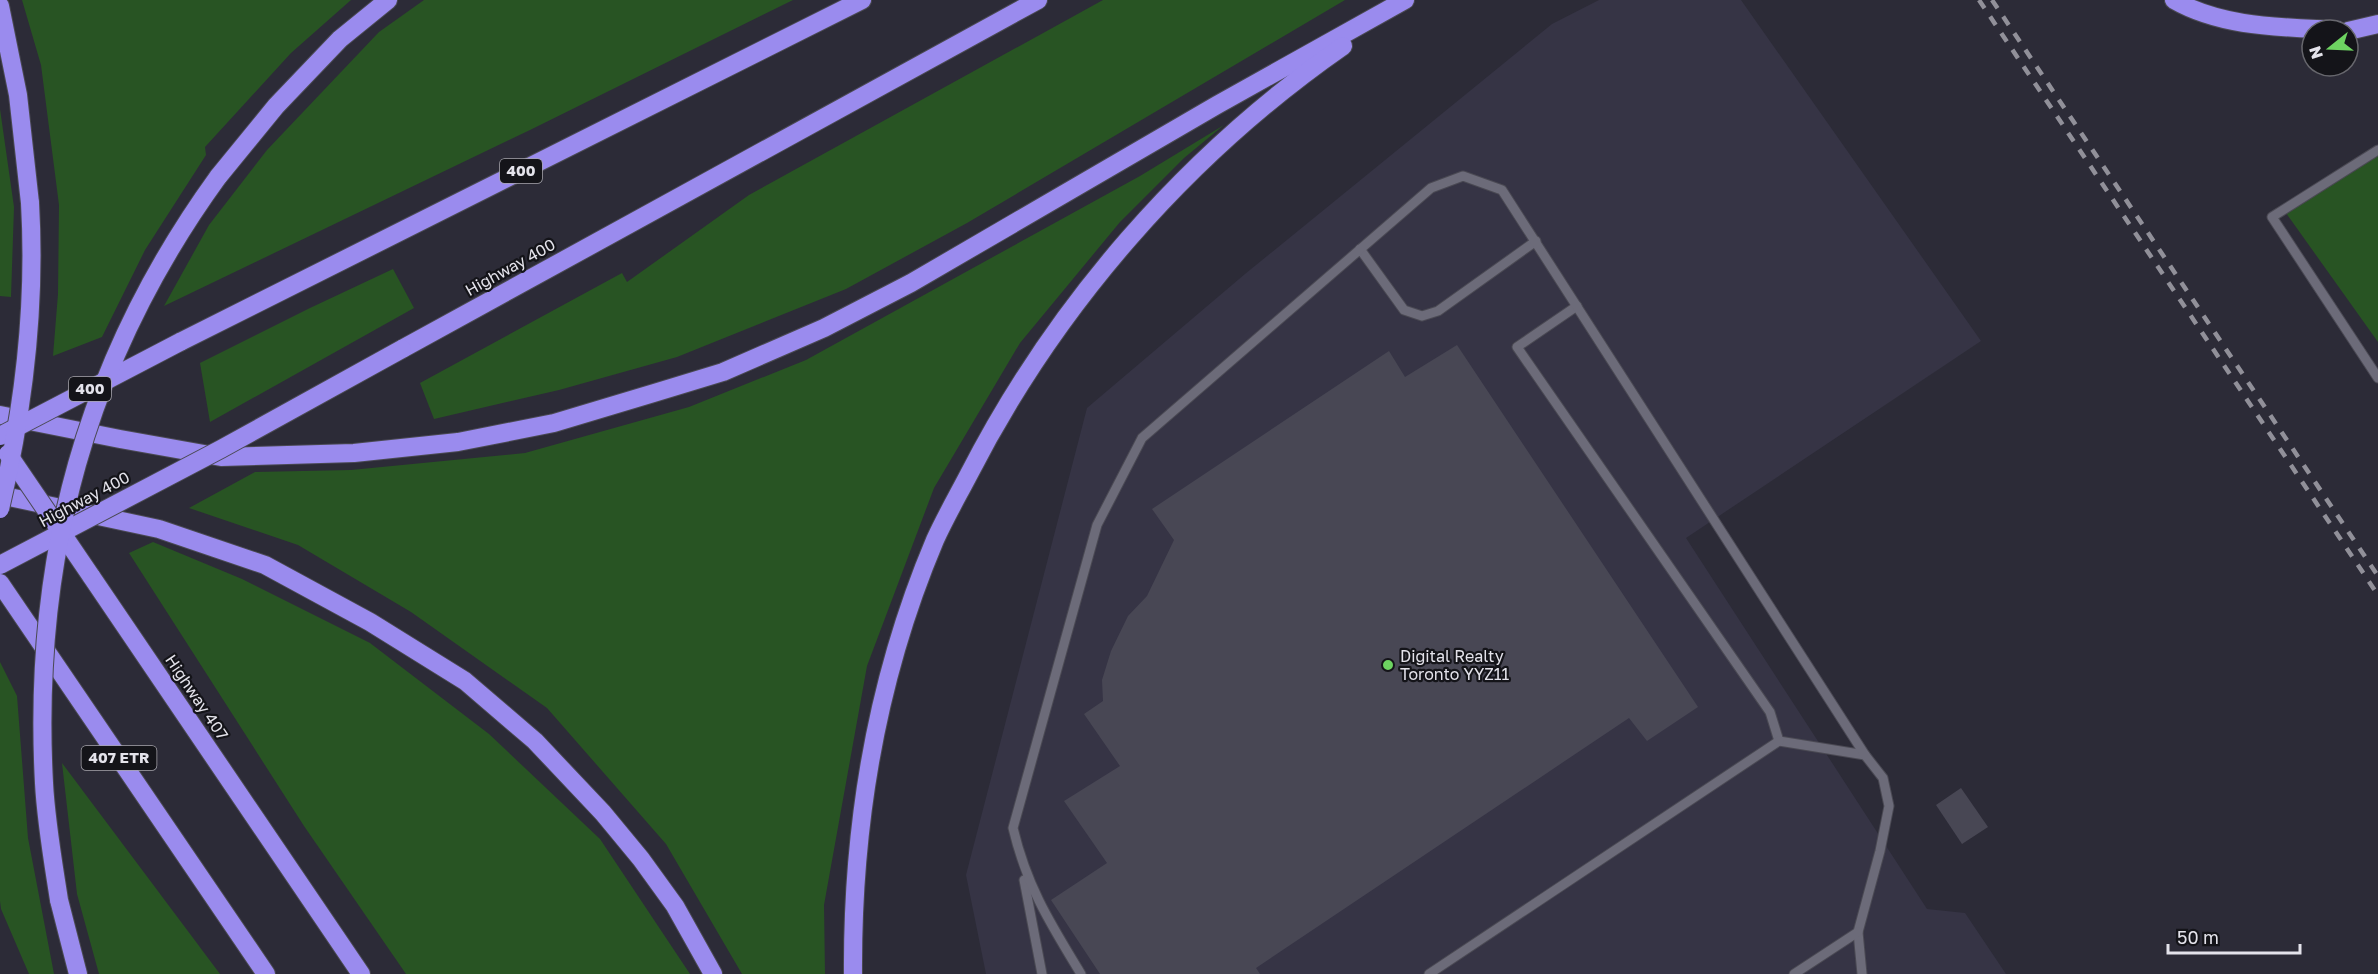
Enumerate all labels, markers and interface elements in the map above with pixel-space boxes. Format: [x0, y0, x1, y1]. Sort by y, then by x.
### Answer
north arrow [2300, 18, 2360, 78]
text: N [2304, 44, 2327, 62]
road number: 400 [500, 159, 542, 183]
street label: Highway 400 [461, 234, 559, 300]
road number: 400 [69, 377, 111, 401]
street label: Highway 400 [35, 467, 133, 531]
place label: Digital Realty Toronto YYZ11 [1400, 646, 1510, 684]
street label: Highway 407 [161, 651, 233, 743]
marker: Digital Realty Toronto YYZ11 [1381, 658, 1395, 672]
road number: 407 ETR [82, 746, 156, 770]
scale bar [2168, 917, 2300, 955]
text: 50 m [2177, 926, 2219, 948]

